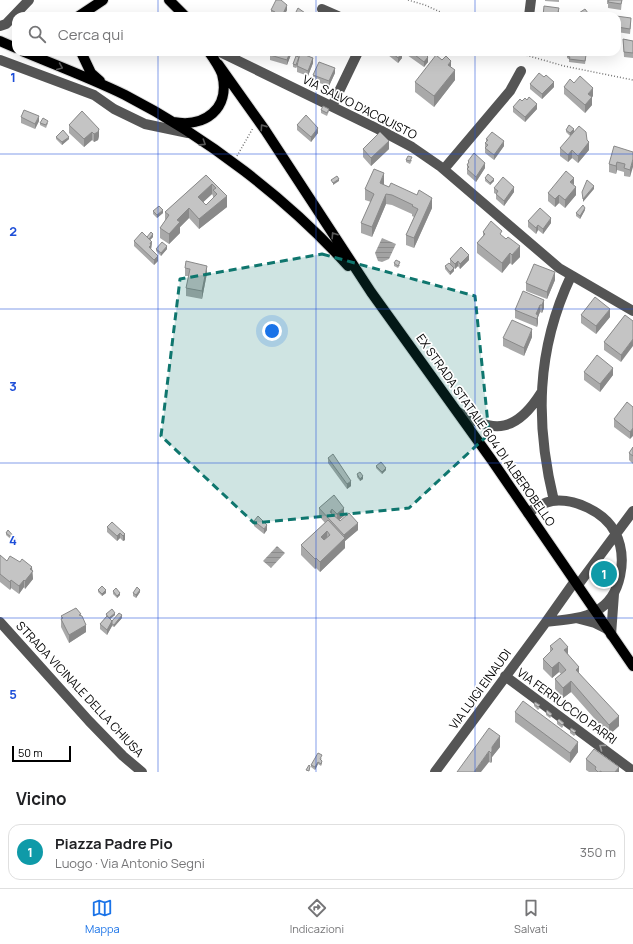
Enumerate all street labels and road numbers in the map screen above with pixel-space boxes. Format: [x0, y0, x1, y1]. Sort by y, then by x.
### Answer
street label: VIA SALVO D'ACQUISTO [300, 71, 421, 143]
street label: EX STRADA STATALE 604 DI ALBEROBELLO [413, 330, 560, 530]
street label: STRADA VICINALE DELLA CHIUSA [12, 617, 148, 761]
street label: VIA LUIGI EINAUDI [445, 645, 515, 733]
street label: VIA FERRUCCIO PARRI [514, 664, 620, 748]

